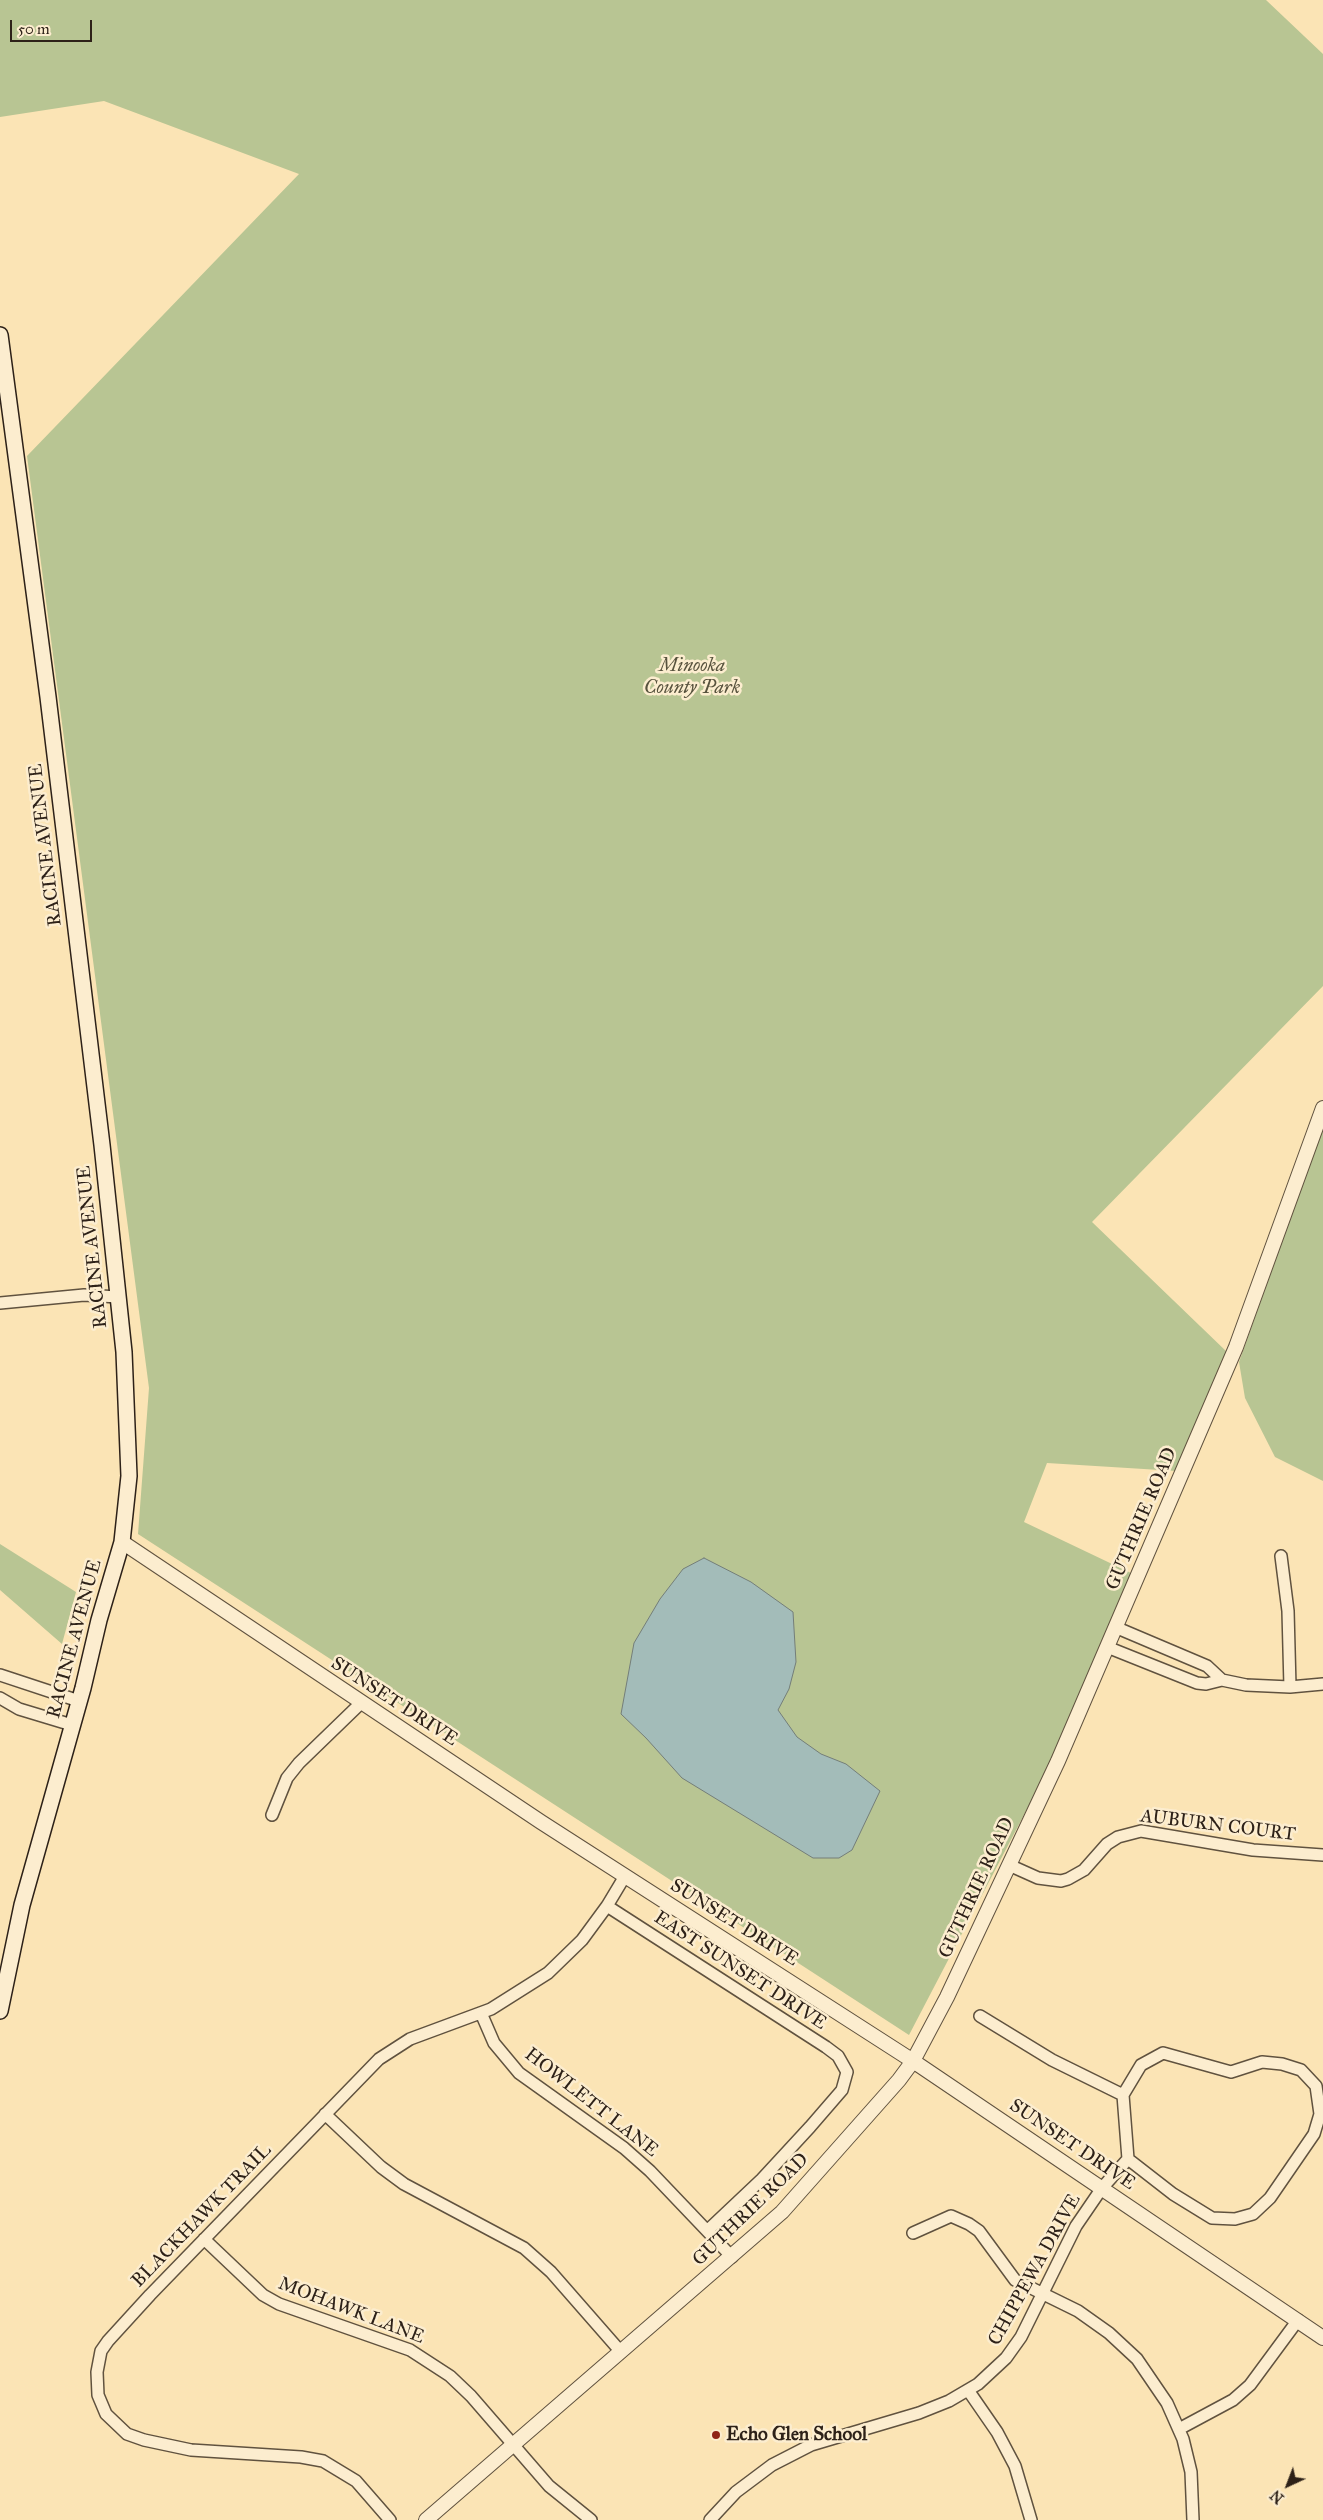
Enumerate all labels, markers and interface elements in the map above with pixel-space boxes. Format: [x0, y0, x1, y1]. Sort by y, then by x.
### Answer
scale bar [12, 10, 95, 42]
text: 50 m [18, 20, 50, 38]
park label: Minooka County Park [644, 655, 740, 699]
street label: RACINE AVENUE [25, 762, 67, 928]
street label: RACINE AVENUE [73, 1164, 113, 1330]
street label: GUTHRIE ROAD [1102, 1444, 1182, 1594]
street label: RACINE AVENUE [43, 1557, 107, 1721]
street label: SUNSET DRIVE [326, 1652, 462, 1752]
street label: AUBURN COURT [1139, 1805, 1297, 1847]
street label: GUTHRIE ROAD [934, 1814, 1020, 1962]
street label: SUNSET DRIVE [666, 1874, 802, 1972]
street label: EAST SUNSET DRIVE [649, 1907, 831, 2035]
street label: HOWLETT LANE [520, 2044, 662, 2162]
street label: SUNSET DRIVE [1005, 2095, 1139, 2195]
street label: BLACKHAWK TRAIL [127, 2139, 277, 2293]
street label: GUTHRIE ROAD [688, 2149, 814, 2271]
street label: CHIPPEWA DRIVE [984, 2190, 1086, 2350]
street label: MOHAWK LANE [275, 2273, 427, 2349]
place label: Echo Glen School [726, 2424, 867, 2446]
marker: Echo Glen School [710, 2429, 722, 2441]
north arrow [1263, 2460, 1313, 2510]
text: N [1267, 2486, 1288, 2507]

